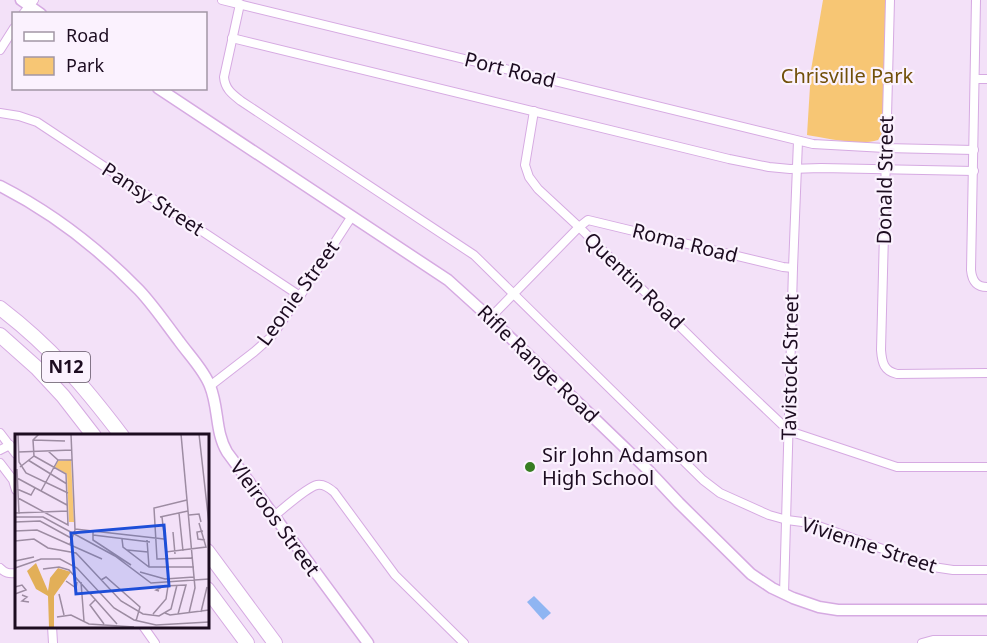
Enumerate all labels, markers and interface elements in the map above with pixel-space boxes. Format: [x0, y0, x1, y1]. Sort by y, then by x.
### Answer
legend [12, 12, 207, 90]
text: Road [66, 23, 109, 47]
street label: Port Road [462, 45, 558, 94]
text: Park [66, 53, 104, 77]
park label: Chrisville Park [781, 62, 914, 89]
street label: Donald Street [870, 115, 899, 245]
street label: Pansy Street [97, 156, 209, 242]
street label: Roma Road [630, 216, 741, 269]
street label: Quentin Road [578, 226, 690, 335]
street label: Leonie Street [250, 235, 345, 351]
street label: Tavistock Street [775, 294, 804, 440]
street label: Rifle Range Road [472, 299, 605, 429]
road number: N12 [42, 352, 90, 382]
inset map [15, 434, 208, 628]
place label: Sir John Adamson High School [542, 441, 708, 491]
street label: Vleiroos Street [224, 455, 326, 581]
marker: Sir John Adamson High School [523, 460, 537, 474]
street label: Vivienne Street [798, 510, 940, 579]

